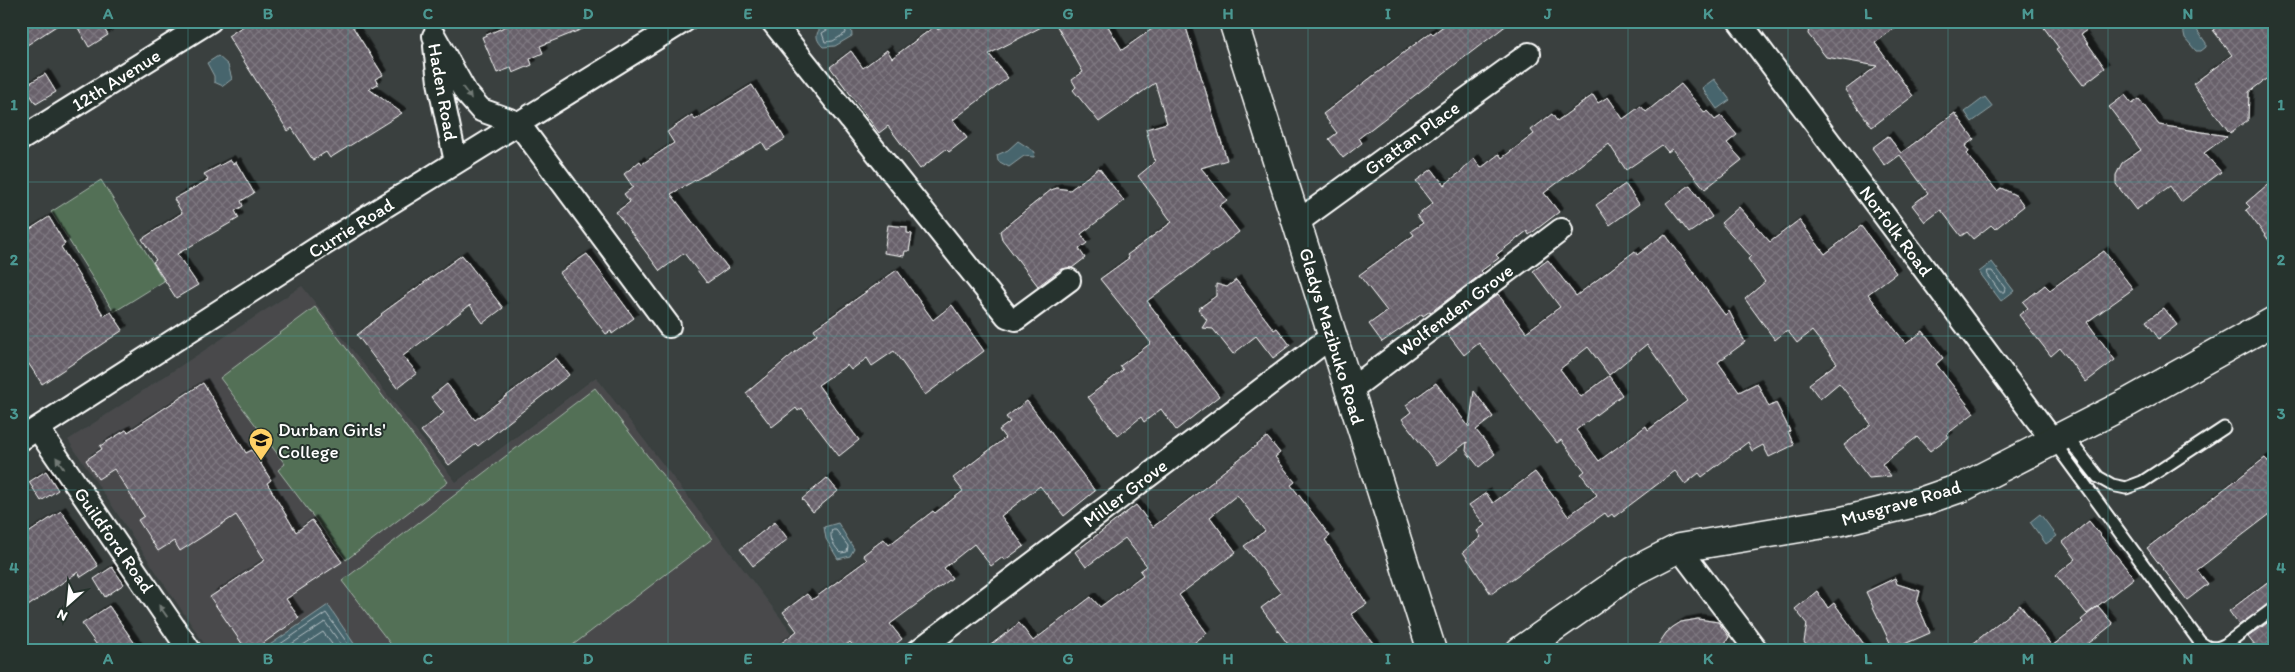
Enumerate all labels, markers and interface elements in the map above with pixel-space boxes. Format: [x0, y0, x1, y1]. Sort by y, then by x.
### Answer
text: A [102, 4, 114, 23]
text: B [263, 4, 274, 23]
text: C [423, 4, 434, 23]
text: D [583, 4, 594, 23]
text: E [744, 4, 753, 23]
text: F [904, 4, 913, 23]
text: G [1062, 4, 1074, 23]
text: H [1222, 4, 1234, 23]
text: I [1385, 4, 1391, 23]
text: J [1543, 4, 1552, 23]
text: K [1703, 4, 1714, 23]
text: L [1864, 4, 1873, 23]
text: M [2022, 4, 2034, 23]
text: N [2183, 4, 2193, 23]
street label: Haden Road [423, 41, 463, 143]
street label: 12th Avenue [67, 44, 165, 116]
one-way arrow [462, 86, 472, 100]
text: 1 [10, 95, 18, 114]
text: 1 [2277, 95, 2285, 114]
street label: Grattan Place [1360, 96, 1464, 180]
street label: Norfolk Road [1854, 181, 1938, 281]
street label: Currie Road [304, 192, 398, 263]
street label: Gladys Mazibuko Road [1294, 245, 1370, 427]
text: 2 [10, 250, 19, 269]
text: 2 [2277, 250, 2286, 269]
street label: Wolfenden Grove [1392, 259, 1518, 361]
text: 3 [10, 404, 19, 423]
text: 3 [2277, 404, 2286, 423]
place label: Durban Girls' College [278, 418, 386, 463]
school or university icon: Durban Girls' College [248, 427, 274, 461]
street label: Miller Grove [1078, 454, 1172, 532]
one-way arrow [55, 456, 65, 469]
street label: Musgrave Road [1839, 475, 1963, 531]
street label: Guildford Road [69, 483, 159, 598]
text: 4 [9, 558, 19, 577]
text: 4 [2276, 558, 2286, 577]
north arrow [42, 580, 92, 630]
one-way arrow [158, 604, 168, 617]
text: N [54, 605, 70, 625]
text: A [102, 649, 114, 668]
text: B [263, 649, 274, 668]
text: C [423, 649, 434, 668]
text: D [583, 649, 594, 668]
text: E [744, 649, 753, 668]
text: F [904, 649, 913, 668]
text: G [1062, 649, 1074, 668]
text: H [1222, 649, 1234, 668]
text: I [1385, 649, 1391, 668]
text: J [1543, 649, 1552, 668]
text: K [1703, 649, 1714, 668]
text: L [1864, 649, 1873, 668]
text: M [2022, 649, 2034, 668]
text: N [2183, 649, 2193, 668]

